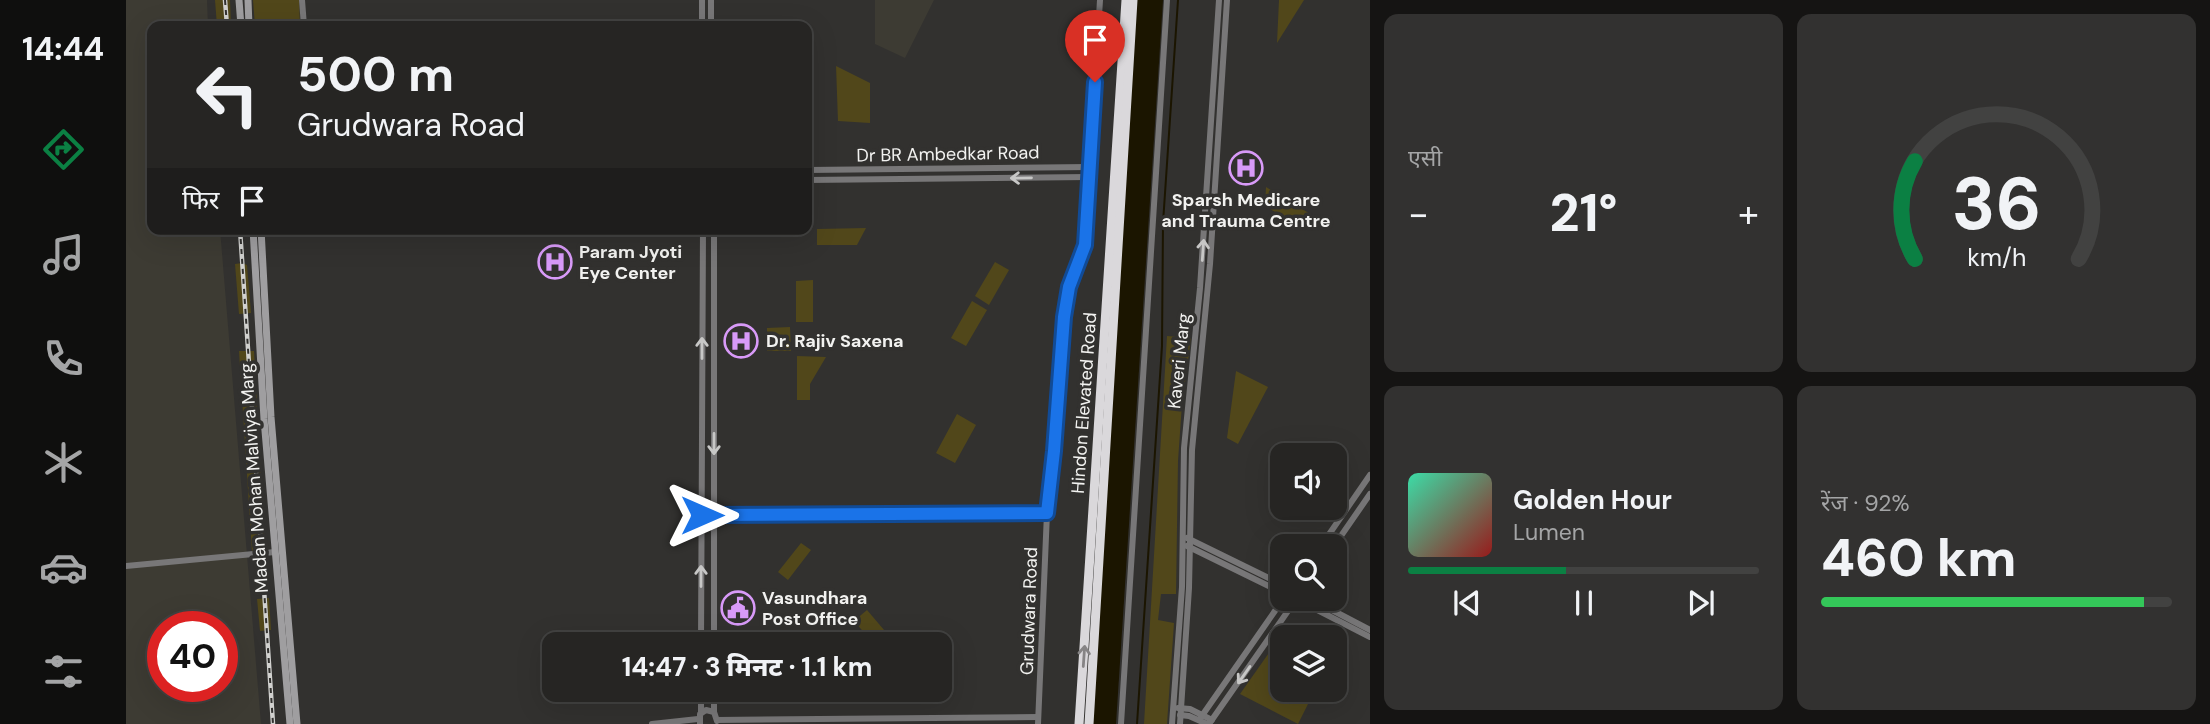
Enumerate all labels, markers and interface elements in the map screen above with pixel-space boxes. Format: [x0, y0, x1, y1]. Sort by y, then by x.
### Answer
pin [1065, 10, 1125, 82]
icon: arrive [1076, 21, 1114, 59]
text: 14:44 [22, 28, 104, 70]
text: 500 m [297, 42, 454, 106]
icon: left [182, 49, 273, 140]
text: Grudwara Road [297, 104, 525, 146]
icon: directions [39, 125, 88, 174]
street label: Dr BR Ambedkar Road [856, 140, 1040, 168]
text: एसी [1408, 143, 1442, 173]
hospital icon: Sparsh Medicare and Trauma Centre [1227, 149, 1265, 187]
text: 36 [1951, 157, 2042, 252]
one-way arrow [1010, 171, 1033, 185]
text: 21° [1549, 179, 1618, 247]
icon: arrive [233, 182, 271, 220]
text: फिर [182, 183, 219, 217]
place label: Sparsh Medicare and Trauma Centre [1161, 188, 1331, 233]
text: − [1408, 189, 1429, 239]
text: + [1738, 189, 1759, 239]
icon: music [39, 230, 88, 279]
one-way arrow [1196, 239, 1209, 262]
place label: Param Jyoti Eye Center [579, 240, 682, 285]
text: km/h [1967, 241, 2026, 274]
hospital icon: Param Jyoti Eye Center [536, 243, 574, 281]
street label: Hindon Elevated Road [1066, 312, 1102, 494]
street label: Kaveri Marg [1162, 312, 1196, 410]
hospital icon: Dr. Rajiv Saxena [722, 322, 760, 360]
place label: Dr. Rajiv Saxena [766, 329, 904, 353]
icon: phone [39, 334, 88, 383]
one-way arrow [695, 337, 709, 360]
street label: Madan Mohan Malviya Marg [234, 362, 274, 594]
one-way arrow [707, 433, 721, 456]
icon: climate [39, 438, 88, 487]
map controls [1270, 443, 1347, 702]
button: sound [1270, 443, 1347, 520]
position arrow [665, 478, 739, 552]
text: Golden Hour [1513, 483, 1672, 517]
text: रेंज · 92% [1821, 488, 1910, 518]
text: Lumen [1513, 517, 1585, 547]
text: 460 km [1821, 524, 2017, 592]
button: search [1270, 534, 1347, 611]
icon: car [39, 543, 88, 592]
street label: Grudwara Road [1015, 546, 1043, 676]
one-way arrow [694, 565, 708, 588]
icon: previous [1448, 584, 1486, 622]
icon: pause [1565, 584, 1603, 622]
icon: next [1682, 584, 1720, 622]
place label: Vasundhara Post Office [762, 586, 867, 631]
public building icon: Vasundhara Post Office [719, 589, 757, 627]
speed limit sign: 40 [147, 611, 238, 702]
button: layers [1270, 625, 1347, 702]
one-way arrow [1077, 645, 1090, 668]
icon: filters [39, 647, 88, 696]
text: 14:47 · 3 मिनट · 1.1 km [622, 650, 872, 684]
one-way arrow [1237, 665, 1251, 684]

